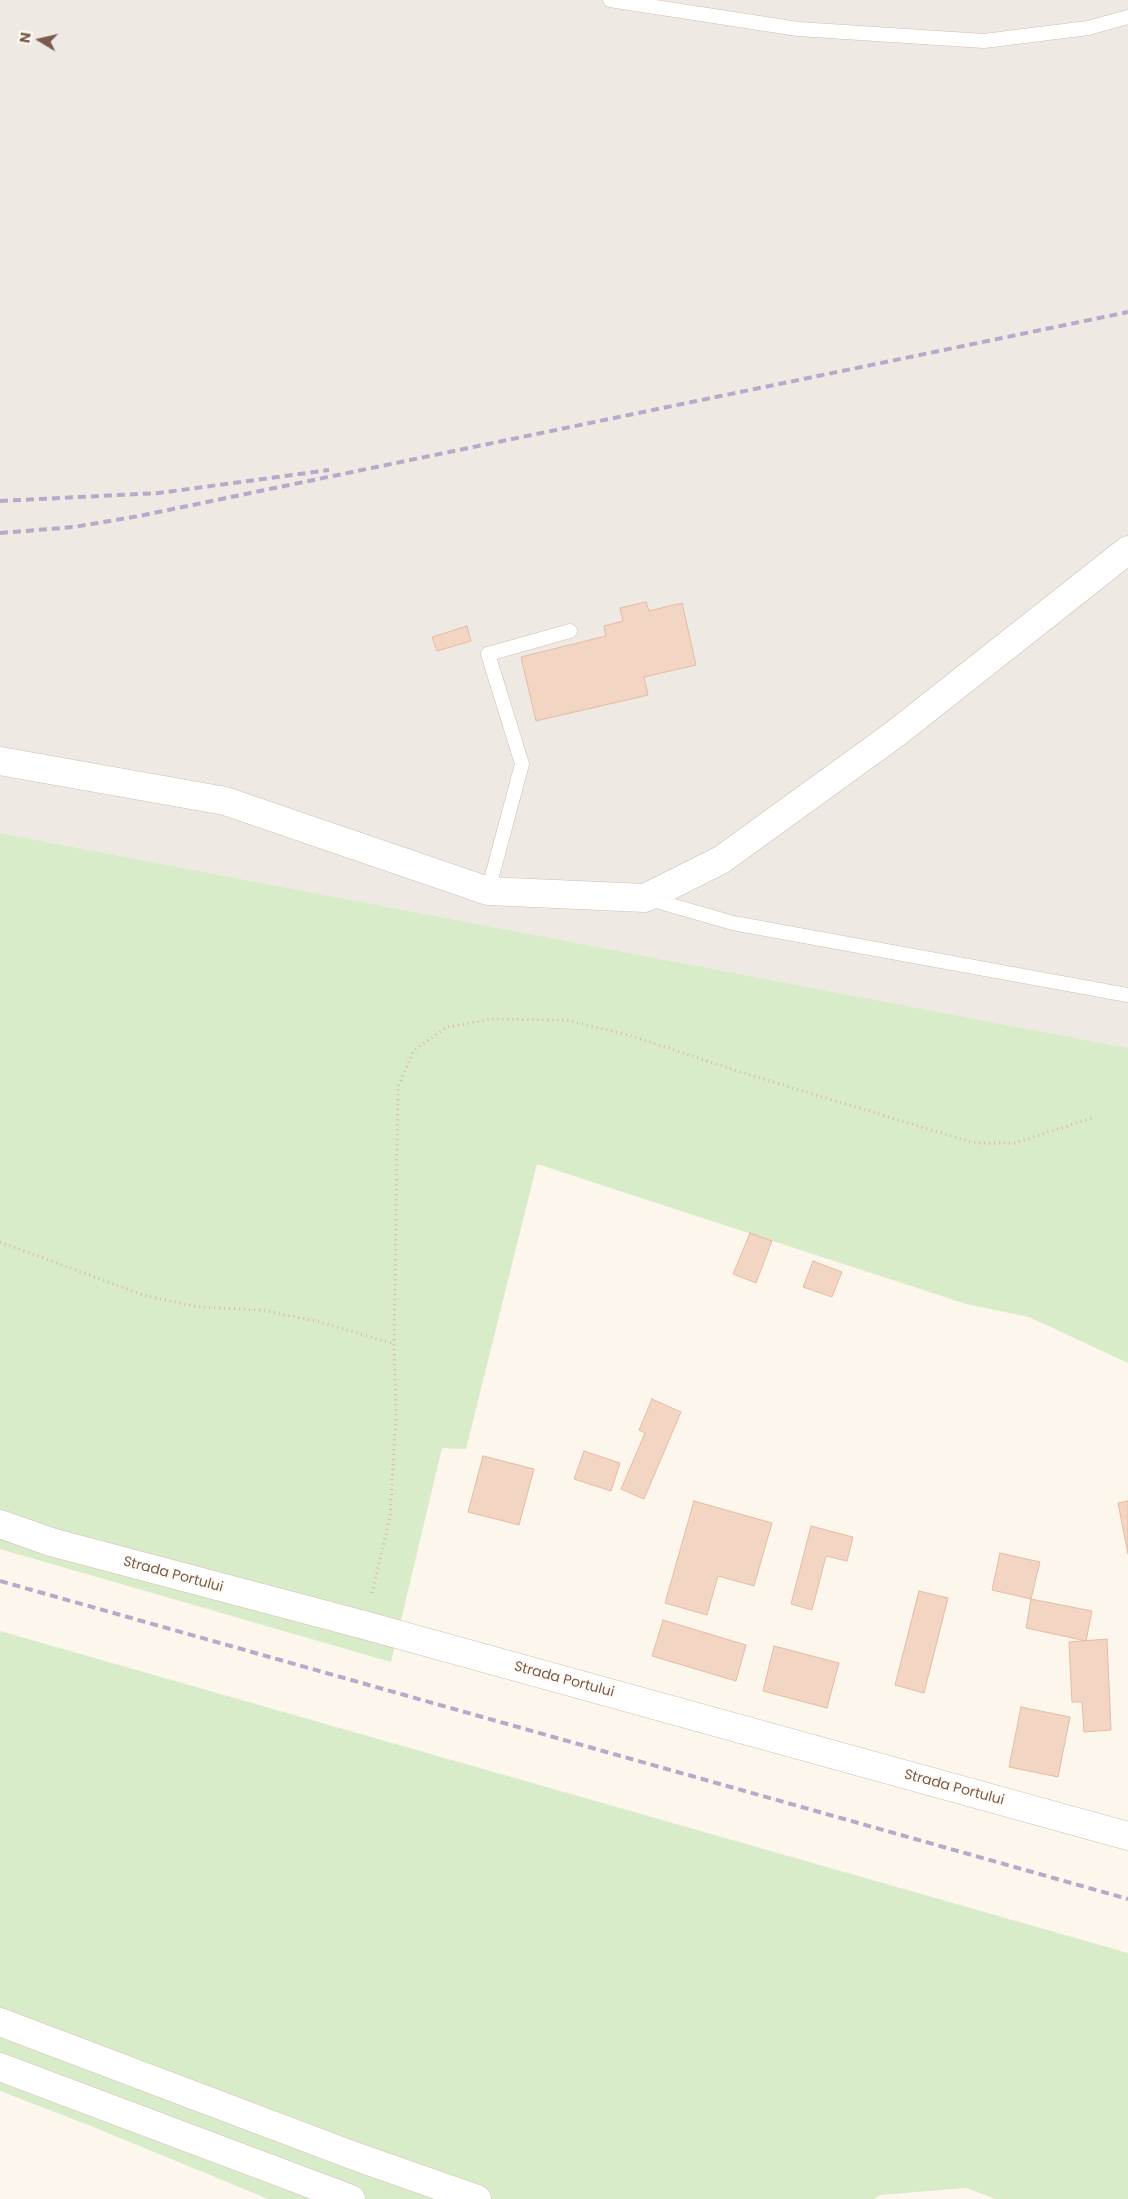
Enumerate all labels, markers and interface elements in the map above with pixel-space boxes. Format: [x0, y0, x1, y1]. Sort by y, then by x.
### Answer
north arrow [15, 15, 65, 65]
text: N [14, 31, 36, 44]
street label: Strada Portului [121, 1554, 225, 1596]
street label: Strada Portului [512, 1659, 616, 1701]
street label: Strada Portului [902, 1767, 1006, 1809]

